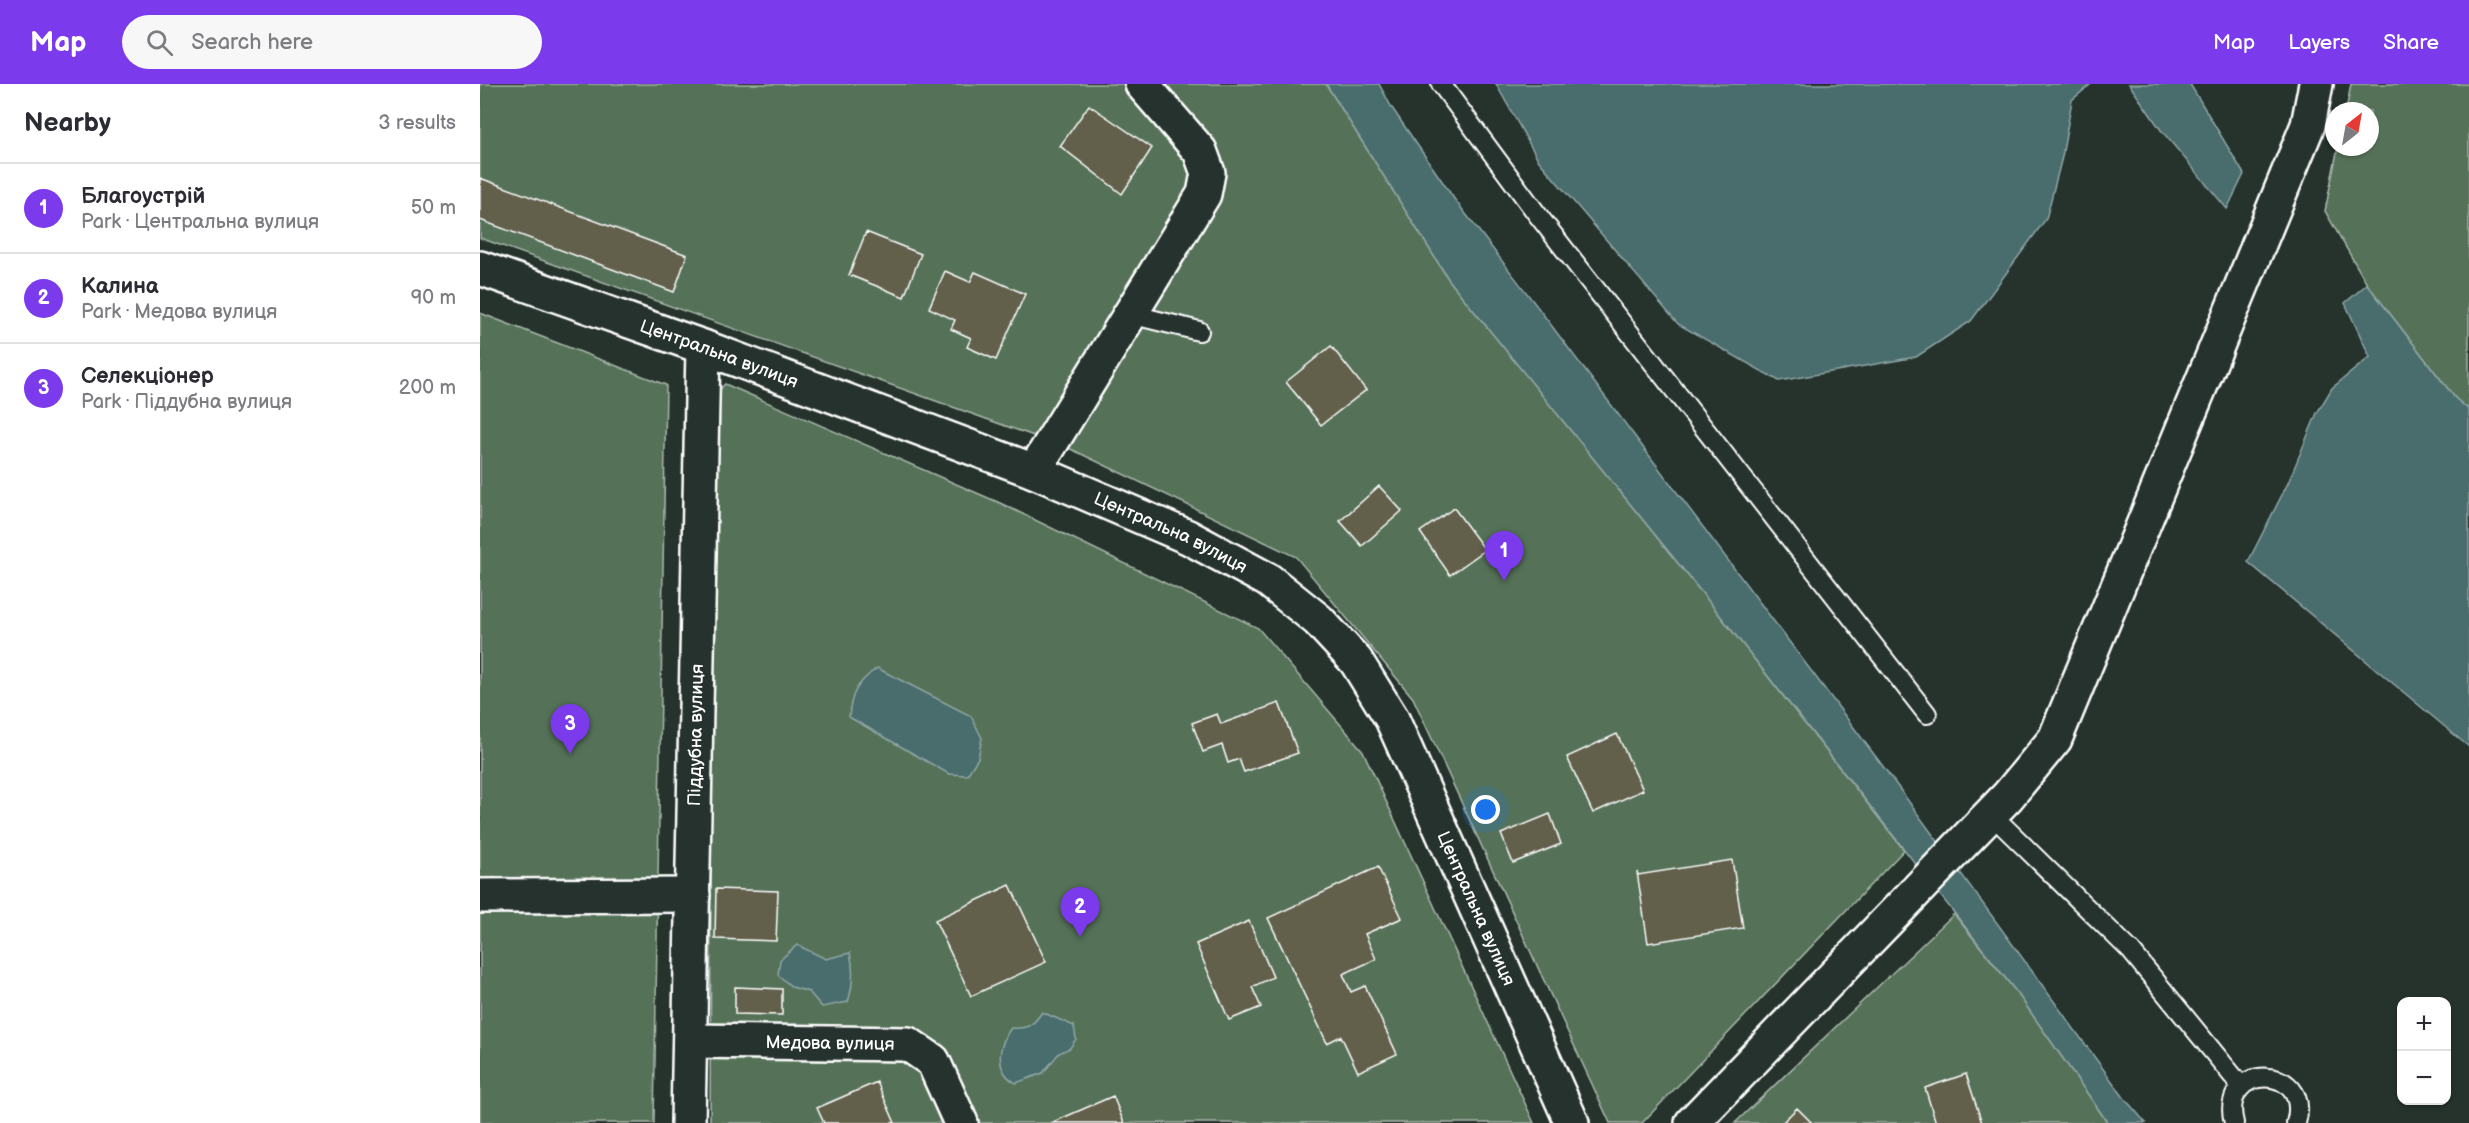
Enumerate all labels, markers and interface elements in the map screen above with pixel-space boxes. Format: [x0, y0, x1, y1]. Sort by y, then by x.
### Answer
search box [122, 15, 542, 69]
text: Map [30, 26, 86, 59]
icon: search [143, 26, 176, 59]
text: Search here [191, 29, 313, 56]
text: Map [2213, 30, 2255, 55]
text: Layers [2288, 30, 2350, 55]
text: Share [2383, 30, 2439, 55]
north arrow [2325, 102, 2379, 156]
text: Nearby [24, 108, 111, 139]
text: 3 results [378, 111, 456, 135]
text: Благоустрій [81, 183, 205, 210]
text: 1 [39, 196, 48, 220]
text: 50 m [411, 196, 456, 220]
text: Park · Центральна вулиця [81, 210, 319, 234]
text: Калина [81, 273, 159, 300]
text: 2 [38, 286, 49, 310]
text: 90 m [411, 286, 456, 310]
text: Park · Медова вулиця [81, 300, 277, 324]
street label: Центральна вулиця [637, 315, 801, 392]
text: Селекціонер [81, 363, 214, 390]
text: 3 [38, 376, 49, 400]
text: 200 m [399, 376, 456, 400]
text: Park · Піддубна вулиця [81, 390, 292, 414]
street label: Центральна вулиця [1091, 488, 1251, 577]
pin: 1 [1484, 532, 1524, 581]
street label: Піддубна вулиця [684, 664, 707, 806]
pin: 3 [550, 704, 590, 754]
your location [1471, 795, 1500, 824]
street label: Центральна вулиця [1433, 828, 1520, 989]
pin: 2 [1060, 888, 1100, 937]
map controls [2397, 997, 2451, 1105]
button: + [2397, 997, 2451, 1051]
street label: Медова вулиця [765, 1032, 895, 1054]
button: − [2397, 1051, 2451, 1105]

